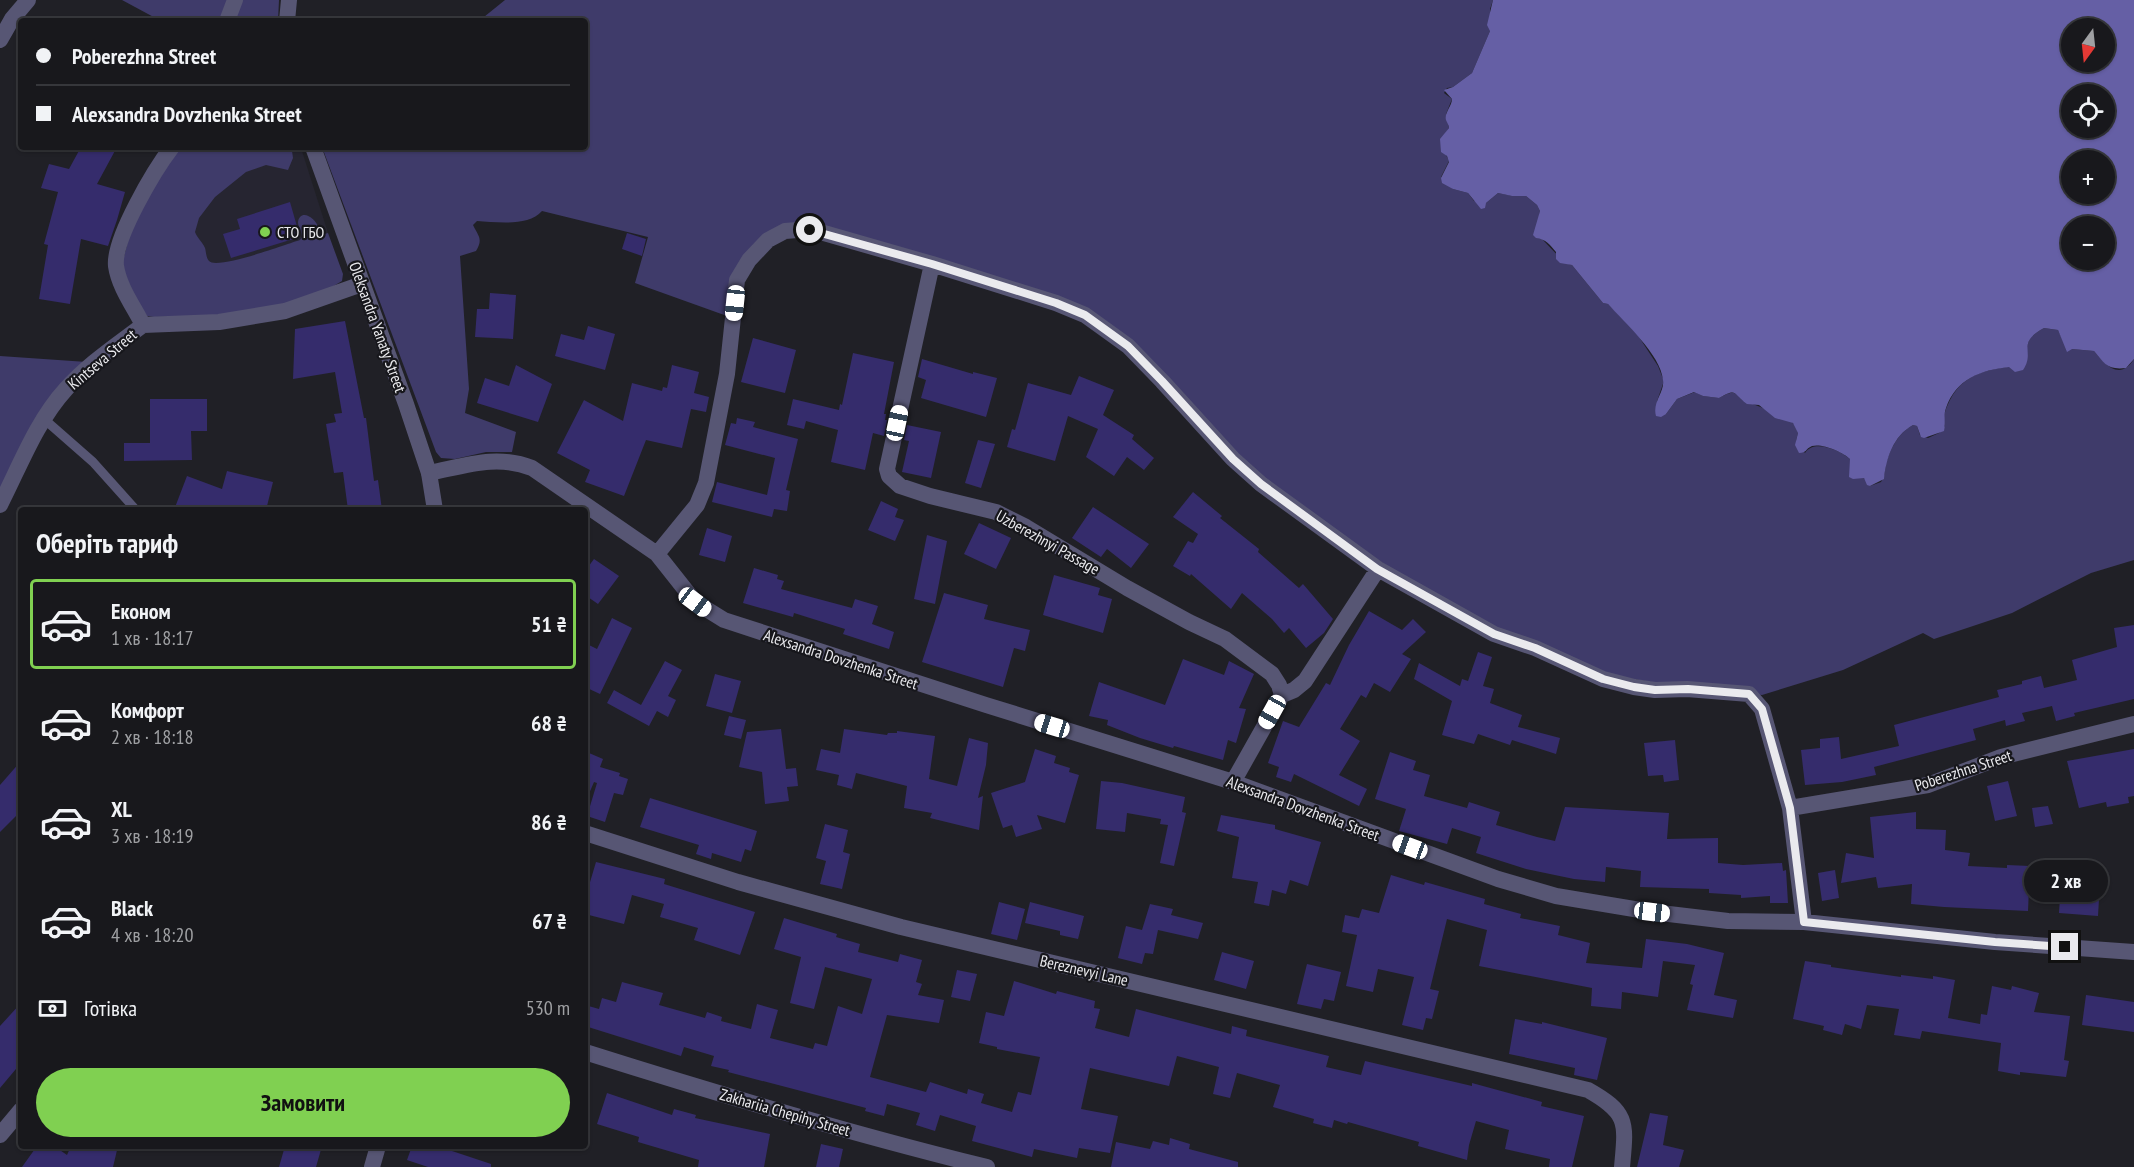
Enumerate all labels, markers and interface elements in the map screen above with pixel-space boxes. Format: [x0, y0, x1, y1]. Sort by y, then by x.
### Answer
north arrow [2061, 18, 2115, 72]
map controls [2061, 18, 2115, 270]
text: Poberezhna Street [72, 42, 216, 70]
button: locate [2061, 84, 2115, 138]
text: Alexsandra Dovzhenka Street [72, 100, 302, 128]
button: + [2061, 150, 2115, 204]
route start [796, 216, 823, 243]
button: − [2061, 216, 2115, 270]
place label: СТО ГБО [277, 222, 324, 242]
marker: СТО ГБО [258, 225, 272, 239]
street label: Oleksandra Yanaty Street [345, 259, 411, 396]
car [724, 284, 746, 322]
street label: Kintseva Street [64, 324, 141, 394]
car [884, 404, 910, 442]
street label: Uzberezhnyi Passage [993, 505, 1103, 579]
text: Оберіть тариф [36, 526, 178, 560]
car [675, 584, 715, 620]
icon: car [39, 597, 93, 651]
text: Економ [111, 597, 171, 625]
text: 51 ₴ [531, 610, 567, 638]
text: 1 хв · 18:17 [111, 625, 193, 651]
street label: Alexsandra Dovzhenka Street [761, 625, 921, 694]
car [1255, 692, 1289, 732]
icon: car [39, 696, 93, 750]
text: Комфорт [111, 696, 184, 724]
text: 68 ₴ [531, 709, 567, 737]
car [1032, 712, 1072, 740]
text: 2 хв · 18:18 [111, 724, 193, 750]
street label: Poberezhna Street [1912, 745, 2015, 795]
street label: Alexsandra Dovzhenka Street [1224, 771, 1383, 845]
icon: car [39, 795, 93, 849]
text: XL [111, 795, 132, 823]
text: 86 ₴ [531, 808, 567, 836]
text: 3 хв · 18:19 [111, 823, 193, 849]
car [1390, 832, 1430, 862]
callout: 2 хв [2023, 860, 2107, 902]
text: 2 хв [2051, 868, 2081, 894]
icon: car [39, 894, 93, 948]
text: Black [111, 894, 153, 922]
car [1633, 901, 1671, 923]
text: 67 ₴ [532, 907, 567, 935]
text: 4 хв · 18:20 [111, 922, 193, 948]
route end [2051, 933, 2078, 960]
street label: Bereznevyi Lane [1038, 950, 1130, 990]
icon: cash [36, 992, 69, 1025]
text: Готівка [84, 994, 137, 1022]
text: 530 m [526, 995, 570, 1021]
button: Замовити [36, 1068, 570, 1137]
street label: Zakhariia Chepihy Street [718, 1084, 853, 1140]

